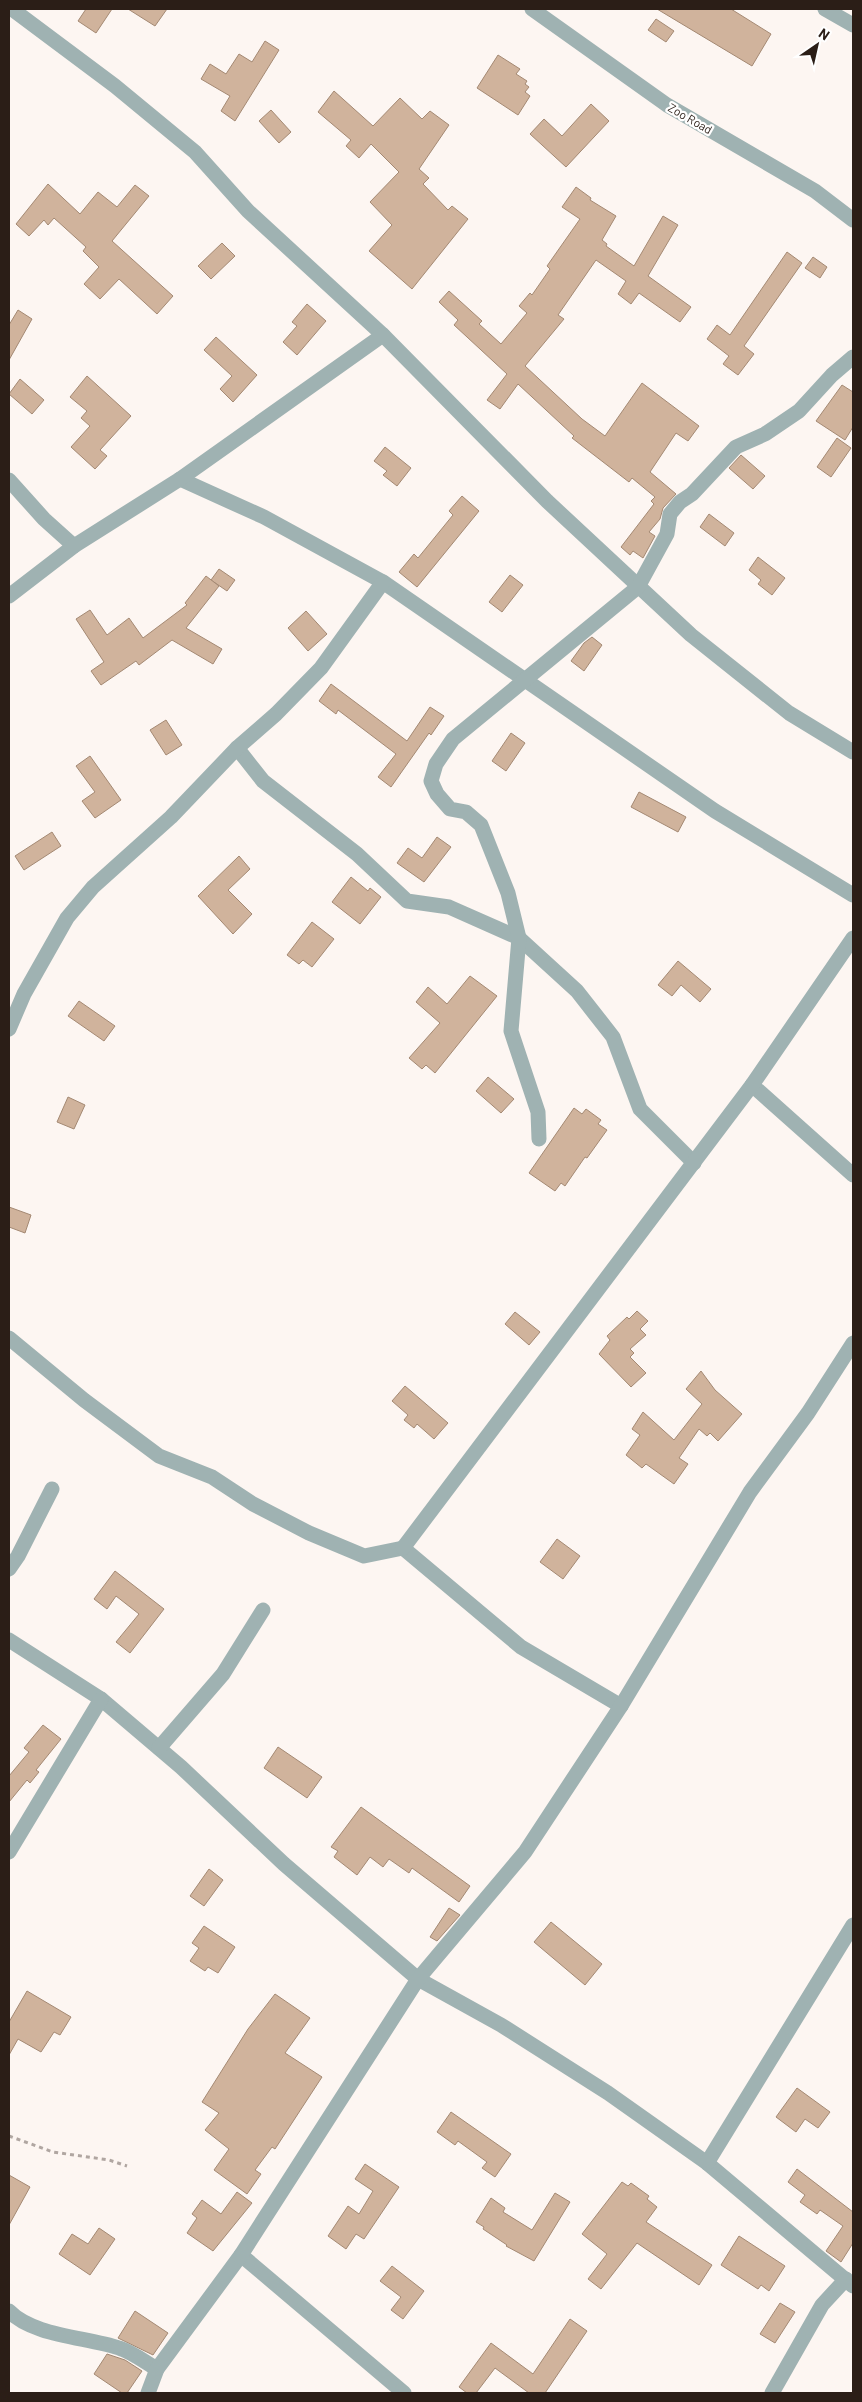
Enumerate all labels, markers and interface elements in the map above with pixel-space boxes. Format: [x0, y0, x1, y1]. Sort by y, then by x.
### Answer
north arrow [792, 20, 842, 70]
text: N [816, 24, 833, 43]
street label: Zoo Road [666, 100, 715, 136]

